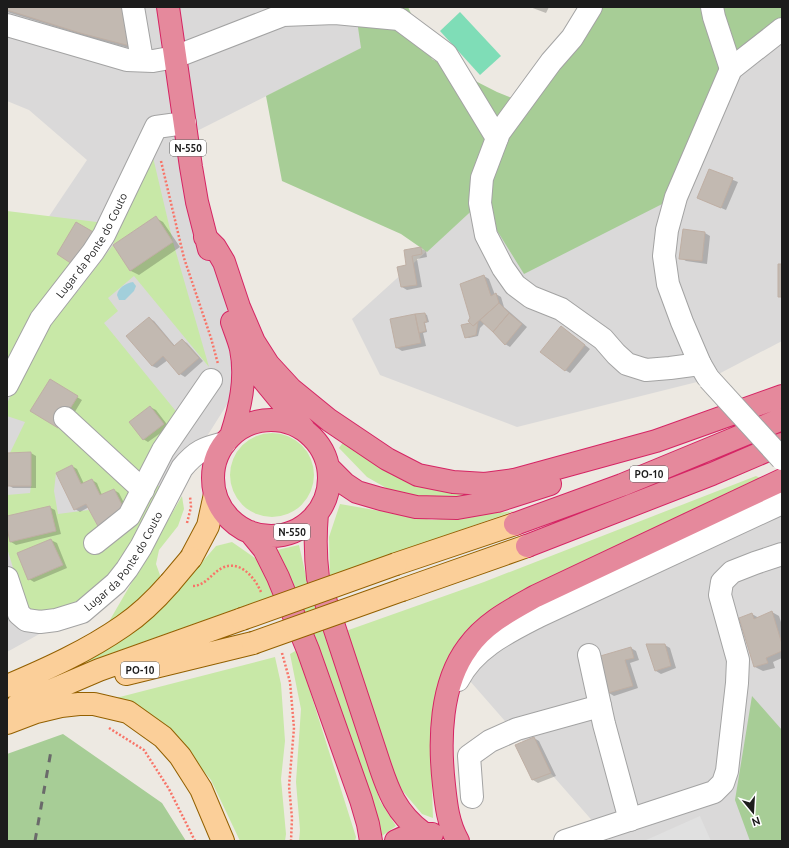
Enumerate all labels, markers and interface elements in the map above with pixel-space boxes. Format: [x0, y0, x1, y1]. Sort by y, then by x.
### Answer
road number: N-550 [170, 140, 206, 156]
street label: Lugar da Ponte do Couto [54, 191, 129, 300]
road number: PO-10 [630, 466, 668, 482]
street label: Lugar da Ponte do Couto [82, 509, 164, 613]
road number: N-550 [274, 524, 310, 540]
road number: PO-10 [121, 662, 159, 678]
north arrow [733, 792, 773, 832]
text: N [750, 815, 762, 828]

